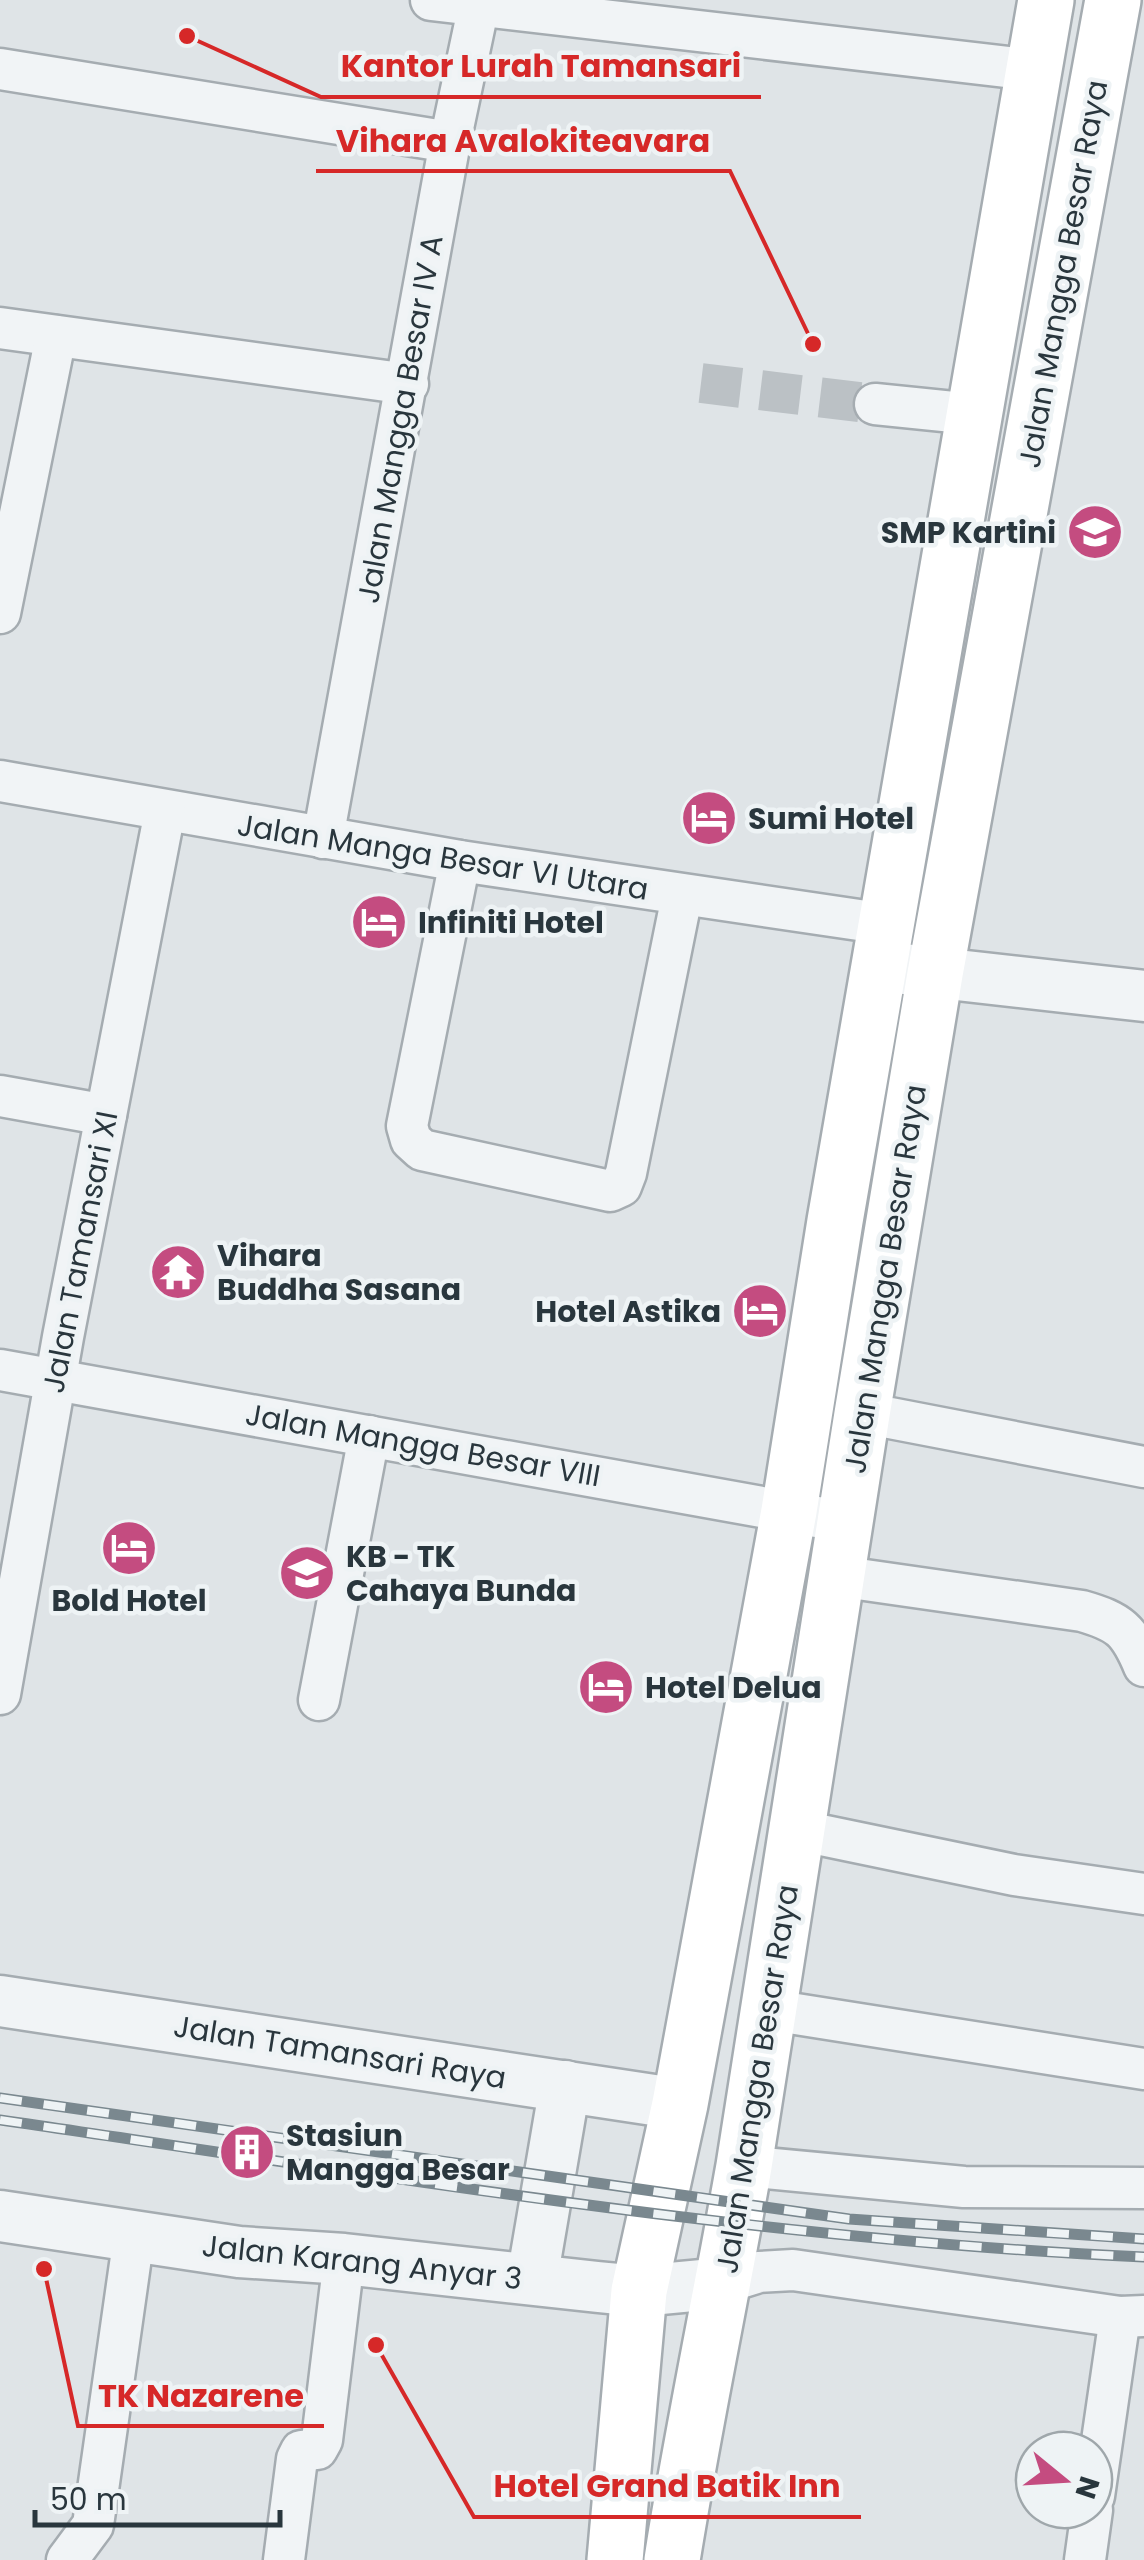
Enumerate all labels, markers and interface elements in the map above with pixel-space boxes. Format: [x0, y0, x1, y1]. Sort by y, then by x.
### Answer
callout: Kantor Lurah Tamansari [321, 35, 761, 97]
text: Kantor Lurah Tamansari [341, 43, 741, 88]
street label: Jalan Mangga Besar Raya [1008, 77, 1118, 471]
callout: Vihara Avalokiteavara [316, 109, 730, 171]
text: Vihara Avalokiteavara [336, 118, 710, 163]
street label: Jalan Mangga Besar IV A [346, 231, 454, 607]
school or university icon: SMP Kartini [1065, 502, 1125, 562]
place label: SMP Kartini [881, 511, 1056, 554]
hotel icon: Sumi Hotel [679, 788, 739, 848]
place label: Sumi Hotel [748, 797, 914, 840]
street label: Jalan Manga Besar VI Utara [234, 803, 652, 911]
hotel icon: Infiniti Hotel [349, 892, 409, 952]
place label: Infiniti Hotel [418, 901, 604, 944]
street label: Jalan Mangga Besar Raya [833, 1082, 937, 1476]
street label: Jalan Tamansari XI [32, 1107, 128, 1397]
place label: Vihara Buddha Sasana [217, 1234, 461, 1311]
temple icon: Vihara Buddha Sasana [148, 1242, 208, 1302]
hotel icon: Hotel Astika [730, 1281, 790, 1341]
place label: Hotel Astika [535, 1290, 721, 1333]
street label: Jalan Mangga Besar VIII [242, 1393, 604, 1497]
hotel icon: Bold Hotel [99, 1518, 159, 1578]
place label: KB - TK Cahaya Bunda [346, 1535, 576, 1612]
school or university icon: KB - TK Cahaya Bunda [277, 1543, 337, 1603]
place label: Bold Hotel [51, 1579, 207, 1622]
hotel icon: Hotel Delua [576, 1657, 636, 1717]
place label: Hotel Delua [645, 1666, 822, 1709]
street label: Jalan Mangga Besar Raya [705, 1882, 809, 2276]
street label: Jalan Tamansari Raya [171, 2004, 509, 2100]
place label: Stasiun Mangga Besar [286, 2114, 510, 2191]
building icon: Stasiun Mangga Besar [217, 2122, 277, 2182]
street label: Jalan Karang Anyar 3 [200, 2224, 524, 2300]
callout: TK Nazarene [78, 2364, 324, 2426]
text: TK Nazarene [98, 2373, 304, 2418]
north arrow [1014, 2430, 1114, 2530]
callout: Hotel Grand Batik Inn [474, 2455, 861, 2517]
text: Hotel Grand Batik Inn [494, 2463, 840, 2508]
scale bar [35, 2465, 280, 2527]
text: N [1066, 2472, 1109, 2504]
text: 50 m [50, 2478, 127, 2521]

